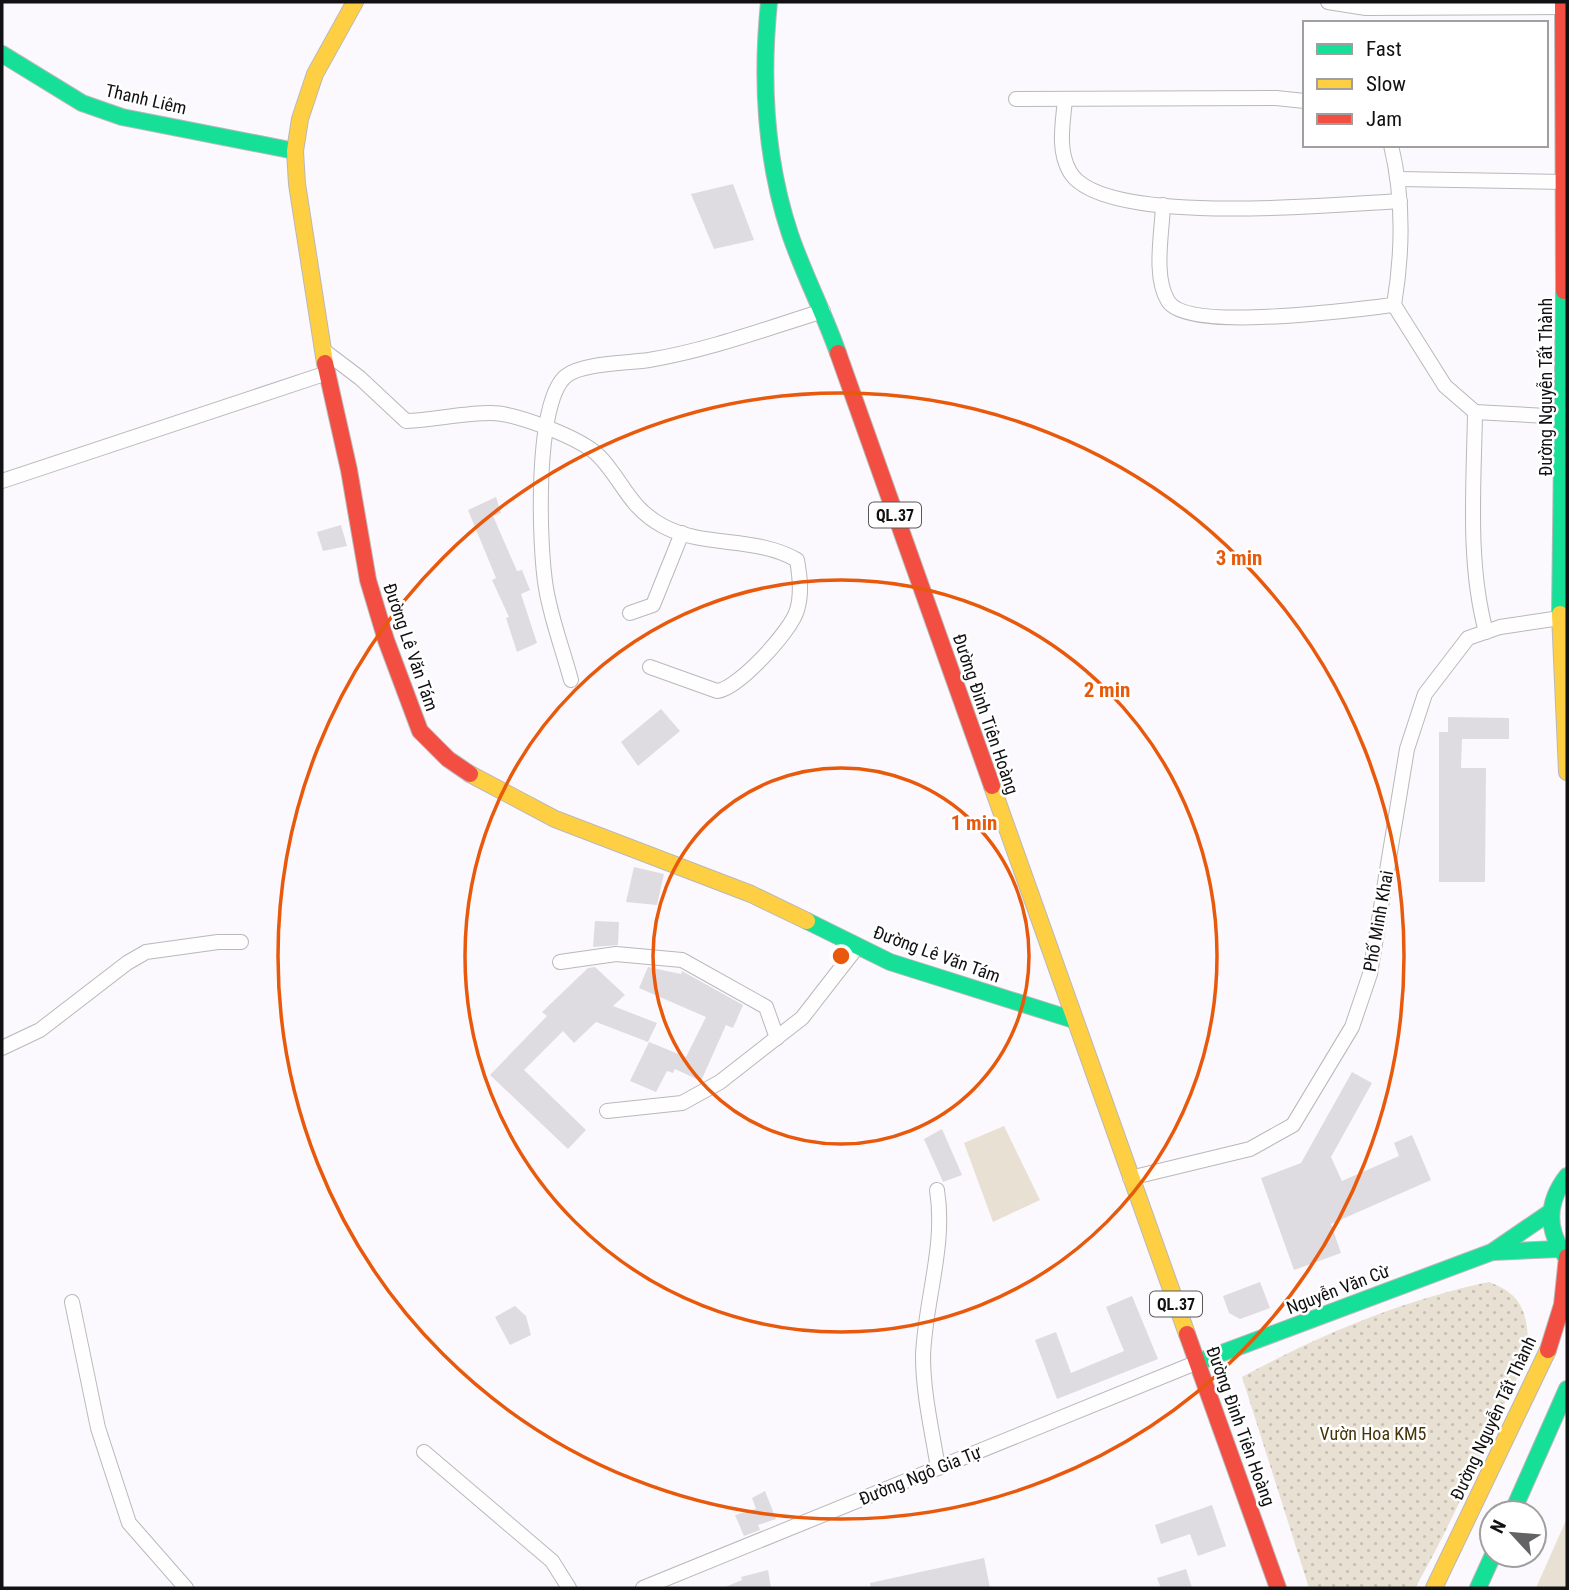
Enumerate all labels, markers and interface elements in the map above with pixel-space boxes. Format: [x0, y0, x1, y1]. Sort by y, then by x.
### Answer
legend [1303, 21, 1548, 147]
text: Fast [1366, 37, 1402, 61]
text: Slow [1366, 72, 1406, 96]
street label: Thanh Liêm [103, 79, 189, 119]
text: Jam [1366, 107, 1402, 131]
street label: Đường Nguyễn Tất Thành [1535, 298, 1556, 476]
road number: QL.37 [869, 502, 921, 528]
text: 3 min [1216, 546, 1262, 570]
street label: Đường Lê Văn Tám [379, 580, 443, 714]
street label: Đường Đinh Tiên Hoàng [949, 631, 1023, 797]
text: 2 min [1084, 678, 1130, 702]
text: 1 min [951, 811, 997, 835]
street label: Phố Minh Khai [1359, 869, 1397, 973]
street label: Đường Lê Văn Tám [871, 921, 1003, 987]
centre of rings [829, 944, 853, 968]
street label: Nguyễn Văn Cừ [1284, 1260, 1393, 1318]
road number: QL.37 [1150, 1292, 1202, 1316]
street label: Đường Nguyễn Tất Thành [1446, 1333, 1540, 1503]
street label: Đường Đinh Tiên Hoàng [1202, 1343, 1280, 1509]
park label: Vườn Hoa KM5 [1320, 1423, 1427, 1444]
street label: Đường Ngô Gia Tự [856, 1441, 984, 1509]
north arrow [1478, 1499, 1548, 1569]
text: N [1485, 1516, 1511, 1537]

